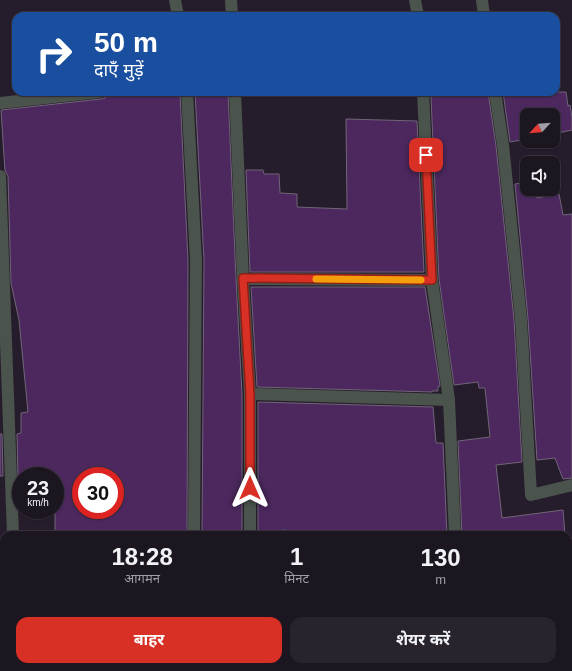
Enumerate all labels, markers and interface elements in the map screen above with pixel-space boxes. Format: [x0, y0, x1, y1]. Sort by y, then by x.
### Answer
text: 50 m [94, 27, 158, 58]
icon: right [28, 28, 80, 80]
text: दाएँ मुड़ें [94, 60, 144, 80]
north arrow [520, 108, 560, 148]
map controls [520, 108, 560, 196]
pin [409, 138, 443, 172]
icon: arrive [415, 144, 437, 166]
button: sound [520, 156, 560, 196]
speed limit sign: 30 [72, 467, 124, 519]
position arrow [229, 467, 271, 509]
text: 23 [27, 477, 49, 499]
text: km/h [27, 497, 49, 508]
text: 18:28 [111, 543, 173, 570]
text: 1 [290, 543, 303, 570]
text: 130 [421, 544, 461, 571]
text: आगमन [124, 571, 160, 586]
text: मिनट [284, 571, 309, 586]
text: m [435, 572, 446, 587]
button: बाहर [16, 617, 282, 663]
button: शेयर करें [290, 617, 556, 663]

